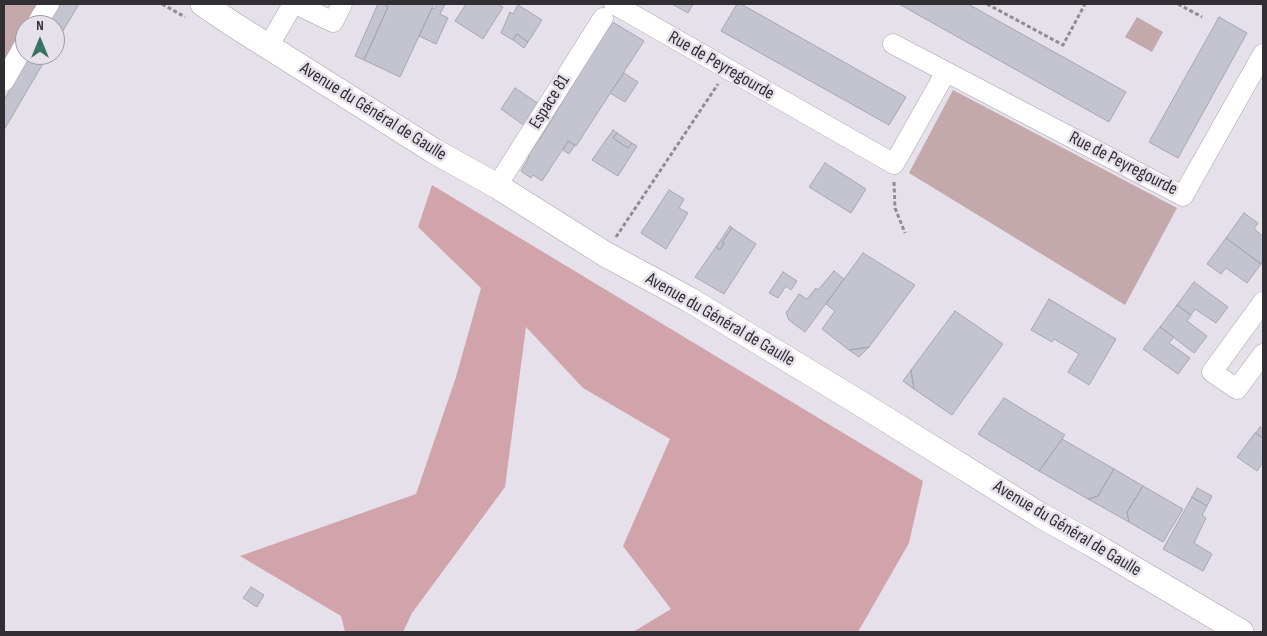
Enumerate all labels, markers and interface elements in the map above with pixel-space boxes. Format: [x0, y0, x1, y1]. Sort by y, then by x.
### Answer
north arrow [15, 15, 65, 65]
text: N [36, 17, 44, 34]
street label: Rue de Peyregourde [664, 27, 778, 105]
street label: Avenue du Général de Gaulle [296, 58, 450, 166]
street label: Espace 81 [525, 71, 575, 133]
street label: Rue de Peyregourde [1065, 127, 1181, 201]
street label: Avenue du Général de Gaulle [641, 268, 799, 372]
street label: Avenue du Général de Gaulle [989, 476, 1145, 582]

